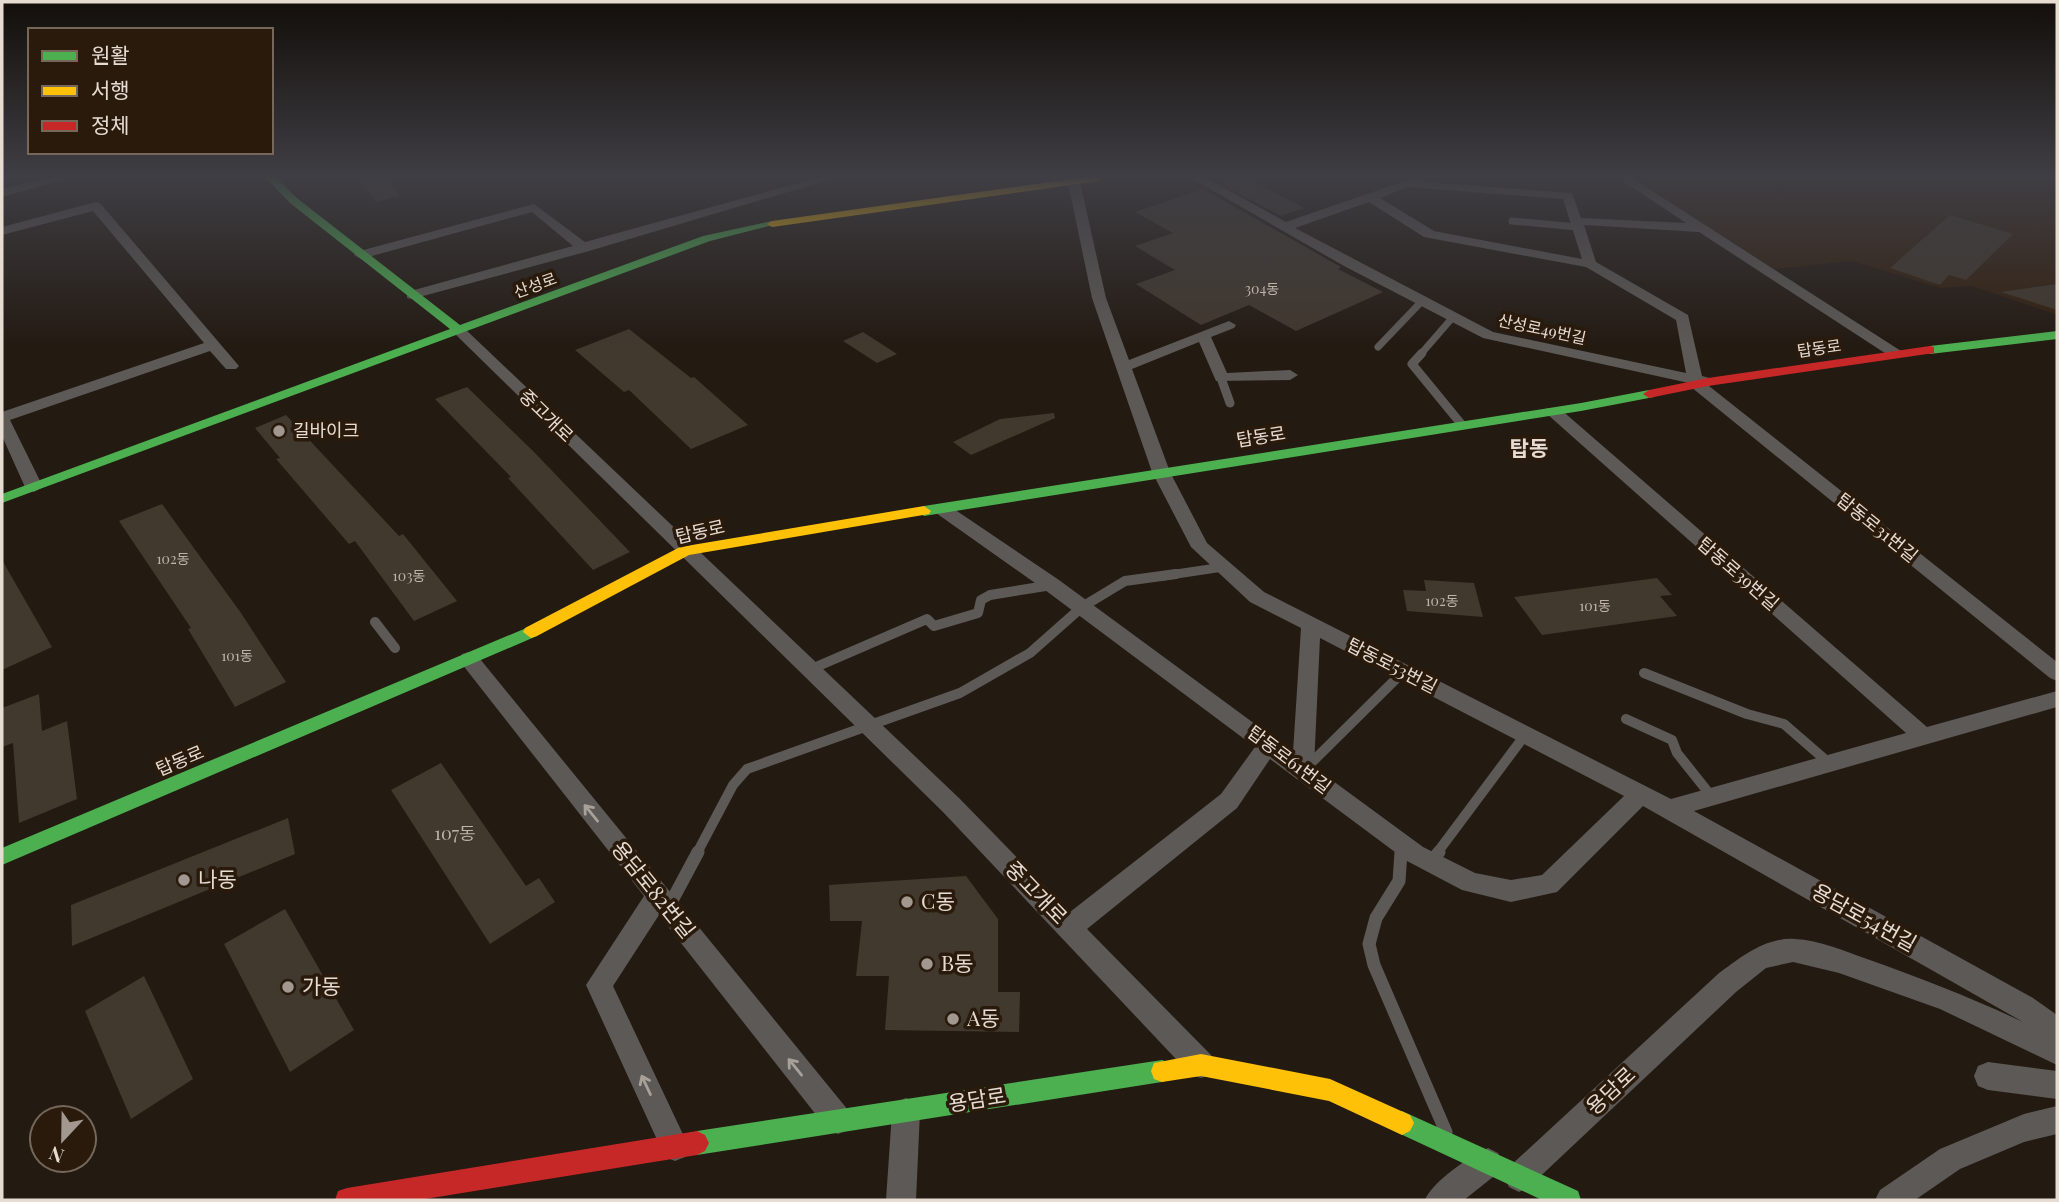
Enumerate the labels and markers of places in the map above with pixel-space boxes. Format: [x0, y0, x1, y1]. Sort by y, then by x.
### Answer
place label: 길바이크 [293, 418, 359, 442]
marker: 길바이크 [271, 423, 287, 439]
place label: 나동 [198, 864, 237, 892]
marker: 나동 [176, 872, 192, 888]
place label: C동 [921, 886, 955, 914]
marker: C동 [899, 894, 915, 910]
place label: B동 [941, 948, 973, 976]
marker: B동 [919, 956, 935, 972]
place label: 가동 [302, 971, 341, 999]
marker: 가동 [280, 979, 296, 995]
place label: A동 [966, 1003, 1000, 1031]
marker: A동 [945, 1011, 961, 1027]

